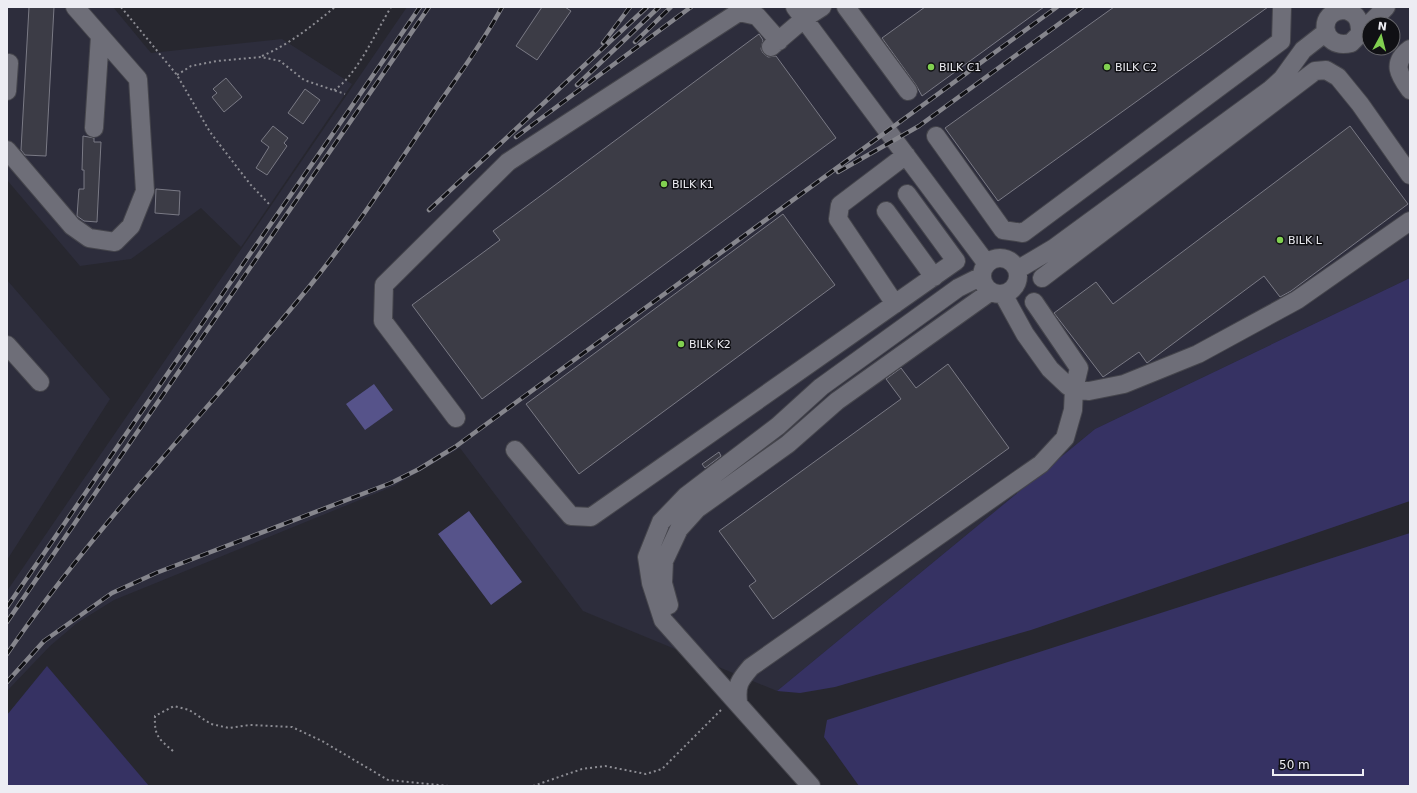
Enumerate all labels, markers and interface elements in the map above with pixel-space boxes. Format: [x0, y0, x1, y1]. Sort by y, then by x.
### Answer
north arrow [1361, 16, 1401, 56]
text: N [1377, 20, 1388, 34]
place label: BILK C1 [939, 61, 981, 74]
place label: BILK C2 [1115, 61, 1157, 74]
marker: BILK C1 [926, 62, 936, 72]
marker: BILK C2 [1102, 62, 1112, 72]
place label: BILK K1 [672, 178, 714, 191]
marker: BILK K1 [659, 179, 669, 189]
place label: BILK L [1288, 234, 1323, 247]
marker: BILK L [1275, 235, 1285, 245]
place label: BILK K2 [689, 338, 731, 351]
marker: BILK K2 [676, 339, 686, 349]
scale bar [1273, 751, 1363, 777]
text: 50 m [1279, 758, 1310, 772]

